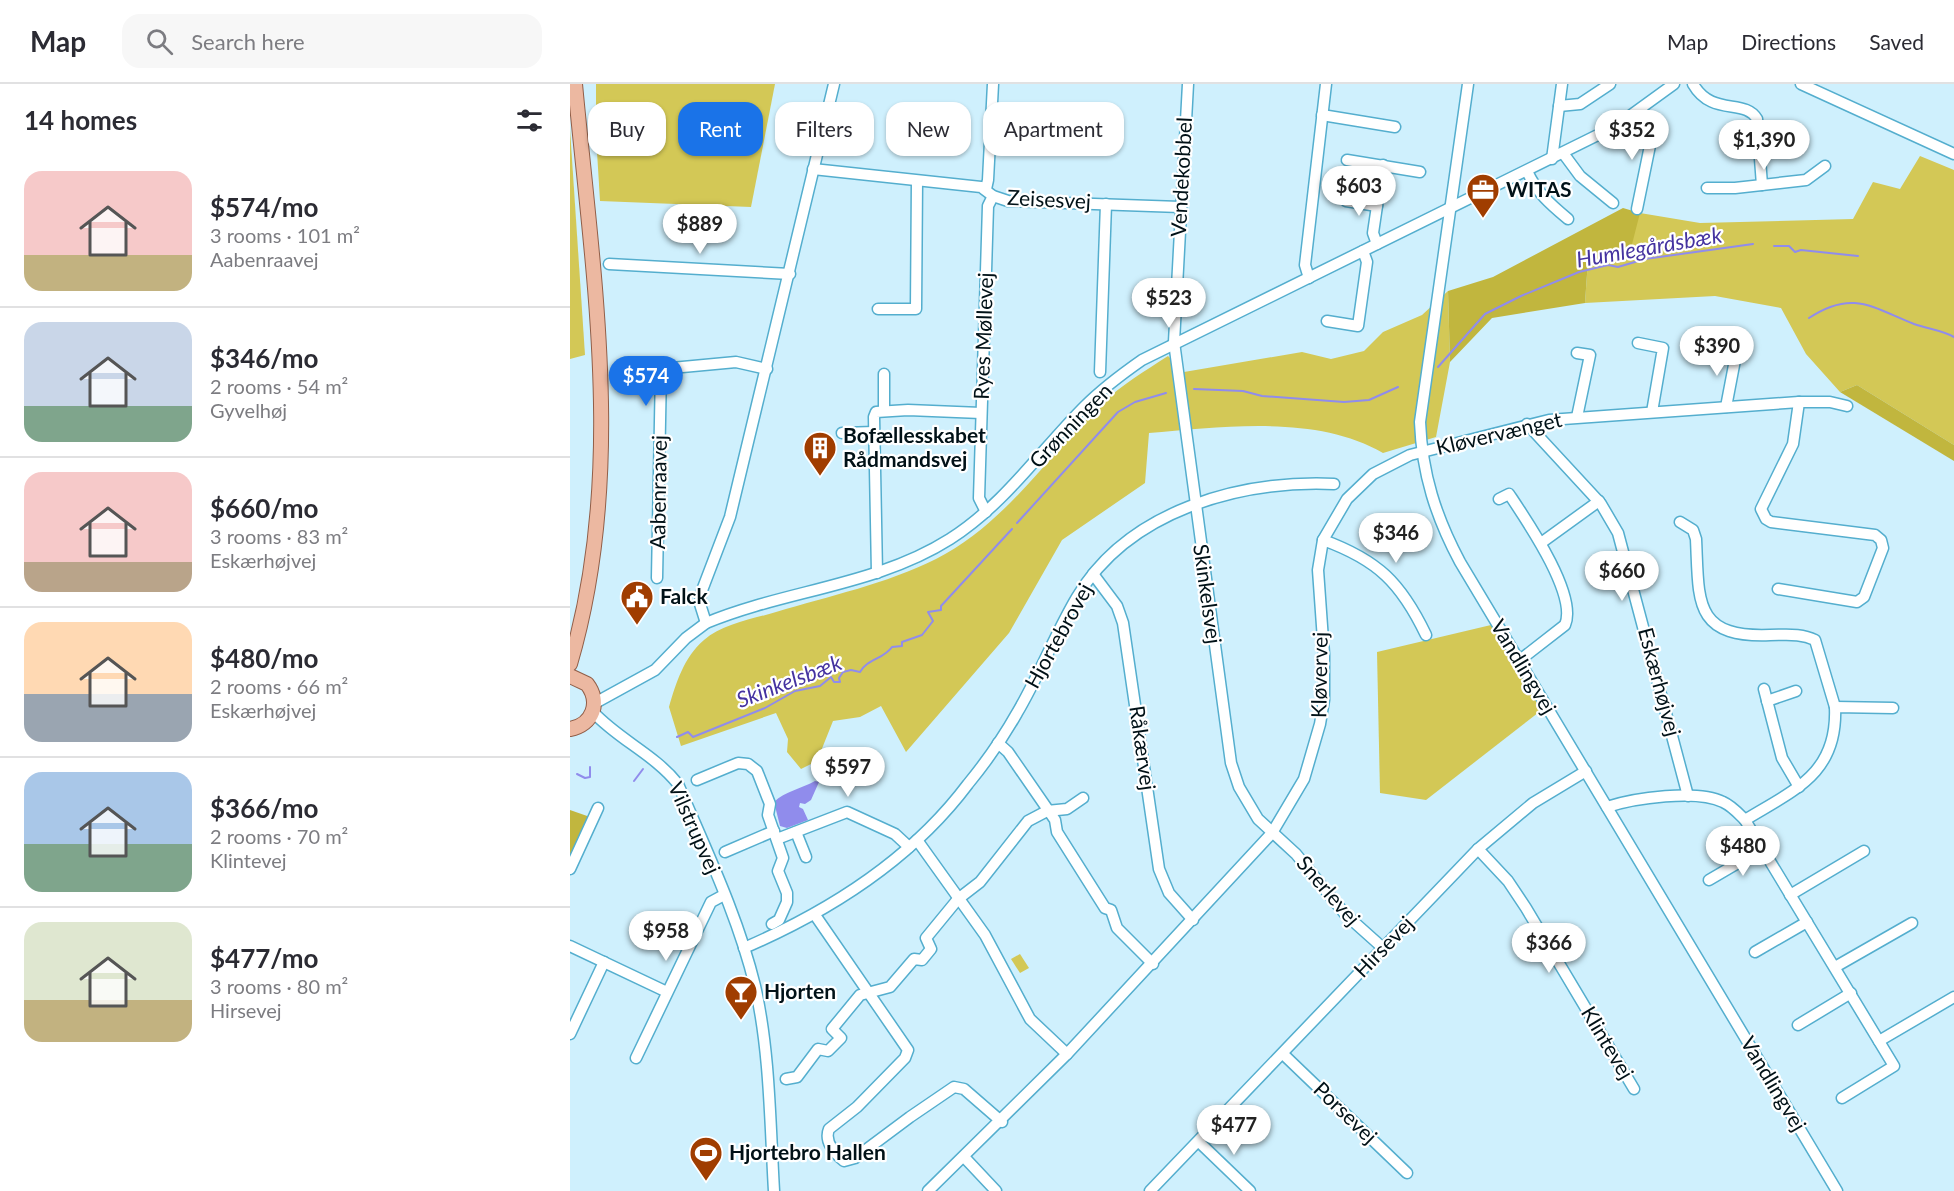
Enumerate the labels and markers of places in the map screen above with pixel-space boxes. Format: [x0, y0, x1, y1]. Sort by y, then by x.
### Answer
pin: $352 [1596, 110, 1668, 161]
pin: $1,390 [1715, 120, 1813, 171]
pin: $603 [1323, 166, 1395, 217]
office icon: WITAS [1465, 172, 1501, 219]
place label: WITAS [1506, 176, 1572, 201]
pin: $889 [664, 204, 736, 255]
pin: $523 [1133, 278, 1205, 329]
pin: $390 [1681, 326, 1753, 377]
pin: $574 [610, 356, 682, 407]
place label: Bofællesskabet Rådmandsvej [843, 422, 986, 471]
building icon: Bofællesskabet Rådmandsvej [802, 430, 838, 477]
pin: $346 [1360, 513, 1432, 564]
pin: $660 [1586, 551, 1658, 602]
public building icon: Falck [619, 579, 655, 626]
place label: Falck [660, 583, 708, 608]
pin: $597 [812, 747, 884, 798]
pin: $480 [1707, 826, 1779, 877]
pin: $958 [630, 911, 702, 962]
pin: $366 [1513, 923, 1585, 974]
bar icon: Hjorten [723, 974, 759, 1021]
place label: Hjorten [764, 978, 836, 1003]
pin: $477 [1198, 1105, 1270, 1156]
sports icon: Hjortebro Hallen [688, 1135, 724, 1182]
place label: Hjortebro Hallen [729, 1139, 886, 1164]

